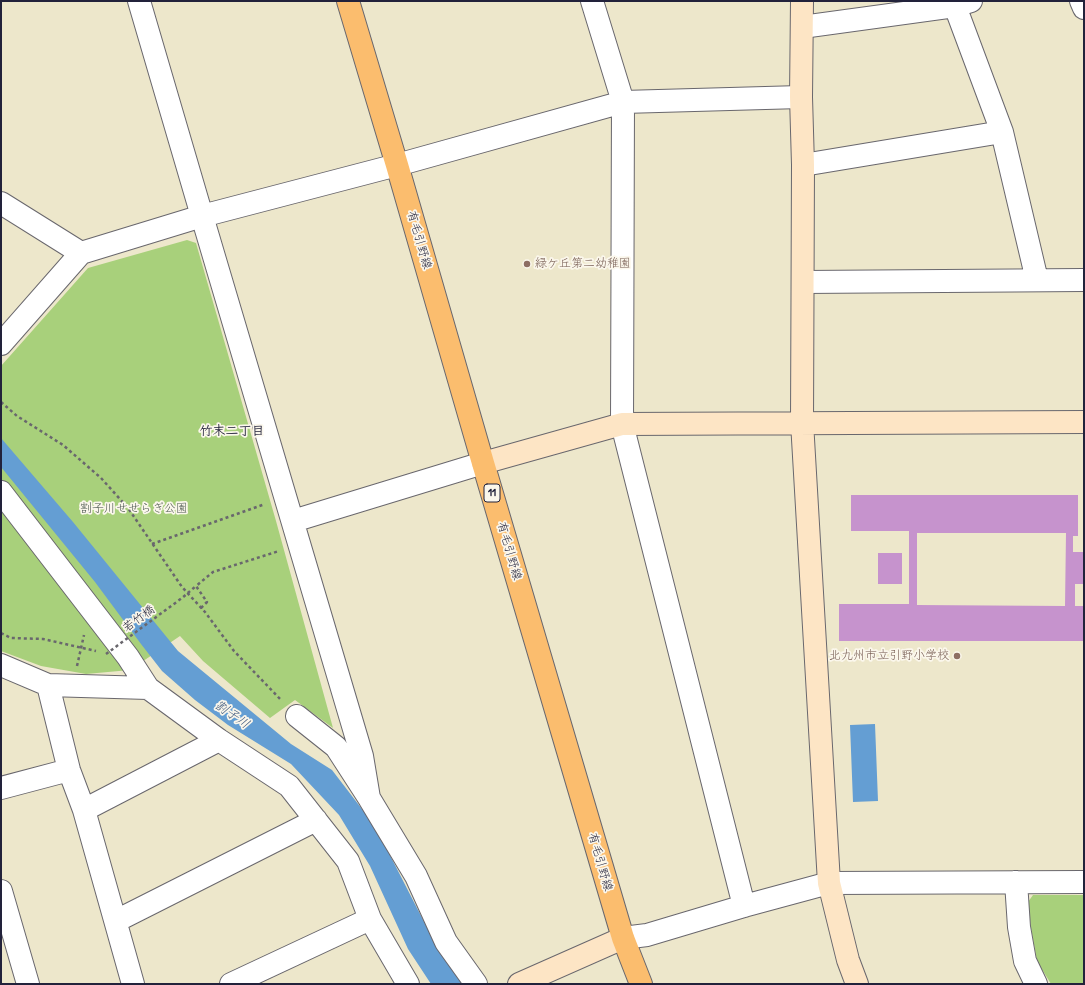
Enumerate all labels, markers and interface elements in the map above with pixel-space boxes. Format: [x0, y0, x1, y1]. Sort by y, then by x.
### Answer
street label: 有毛引野線 [404, 209, 434, 271]
place label: 緑ケ丘第二幼稚園 [535, 257, 631, 271]
marker: 緑ケ丘第二幼稚園 [522, 259, 532, 269]
district label: 竹末二丁目 [200, 424, 264, 440]
road number: 11 [484, 484, 500, 502]
park label: 割子川せせらぎ公園 [80, 502, 188, 516]
street label: 有毛引野線 [494, 520, 524, 582]
street label: 若竹橋 [120, 603, 158, 635]
place label: 北九州市立引野小学校 [829, 649, 949, 663]
marker: 北九州市立引野小学校 [952, 651, 962, 661]
water label: 割子川 [212, 697, 252, 733]
street label: 有毛引野線 [585, 831, 615, 893]

